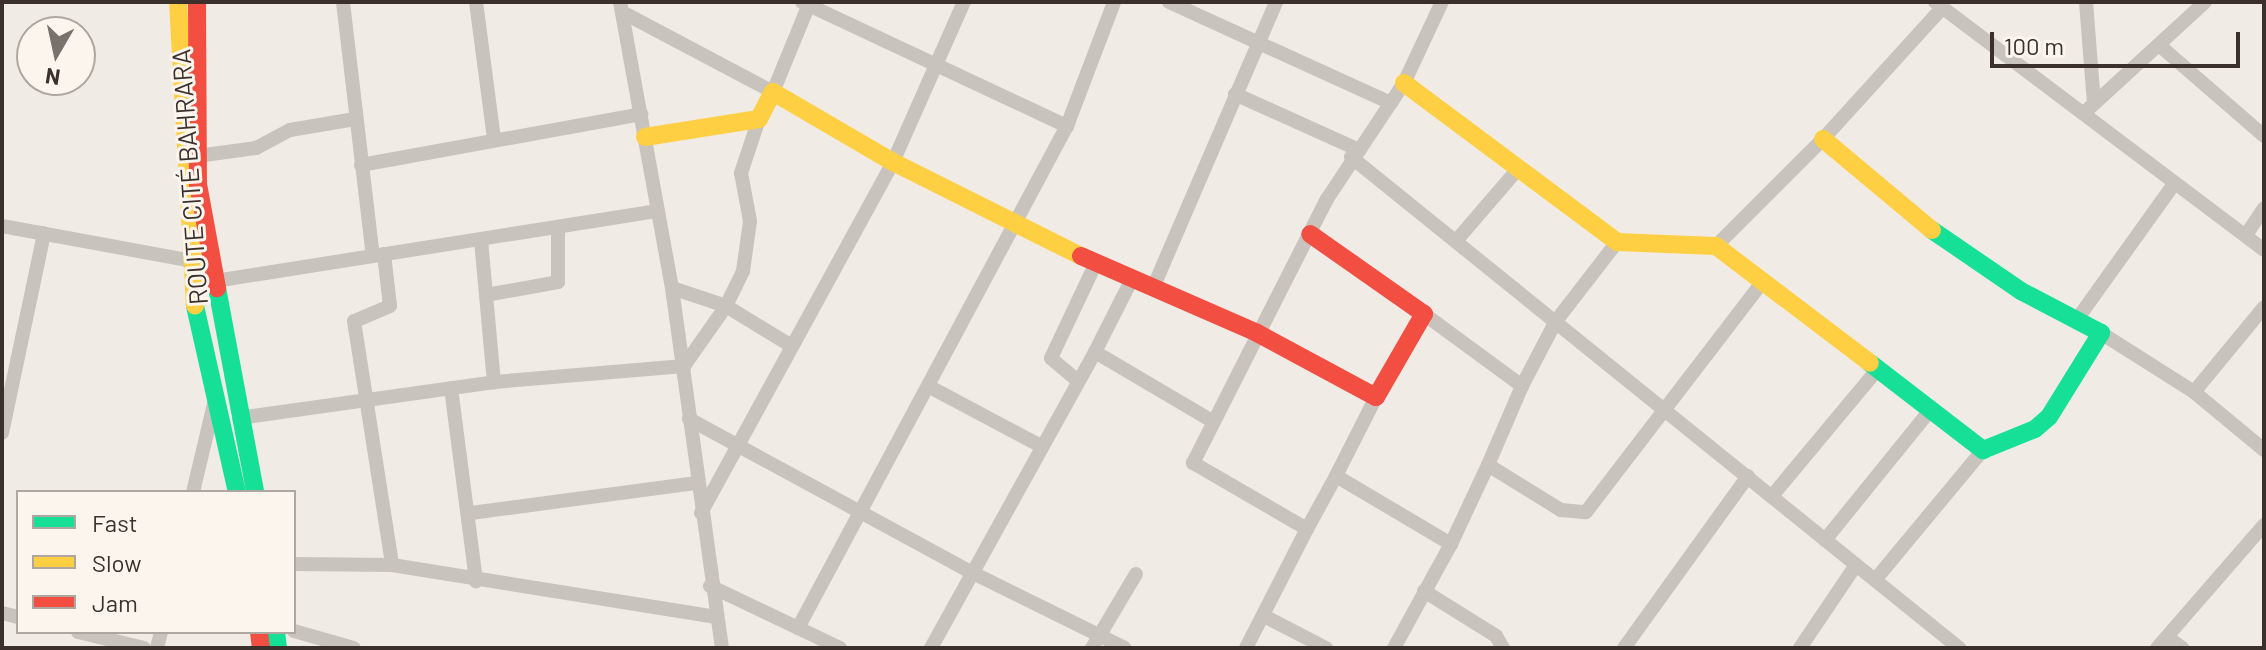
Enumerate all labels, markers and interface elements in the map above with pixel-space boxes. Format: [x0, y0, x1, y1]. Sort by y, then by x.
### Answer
north arrow [16, 16, 96, 96]
scale bar [1994, 16, 2244, 66]
text: 100 m [2004, 31, 2064, 60]
street label: ROUTE CITÉ BAHRARA [164, 48, 214, 306]
text: N [43, 64, 62, 92]
legend [16, 490, 296, 634]
text: Fast [92, 508, 137, 537]
text: Slow [92, 548, 141, 577]
text: Jam [92, 588, 138, 617]

